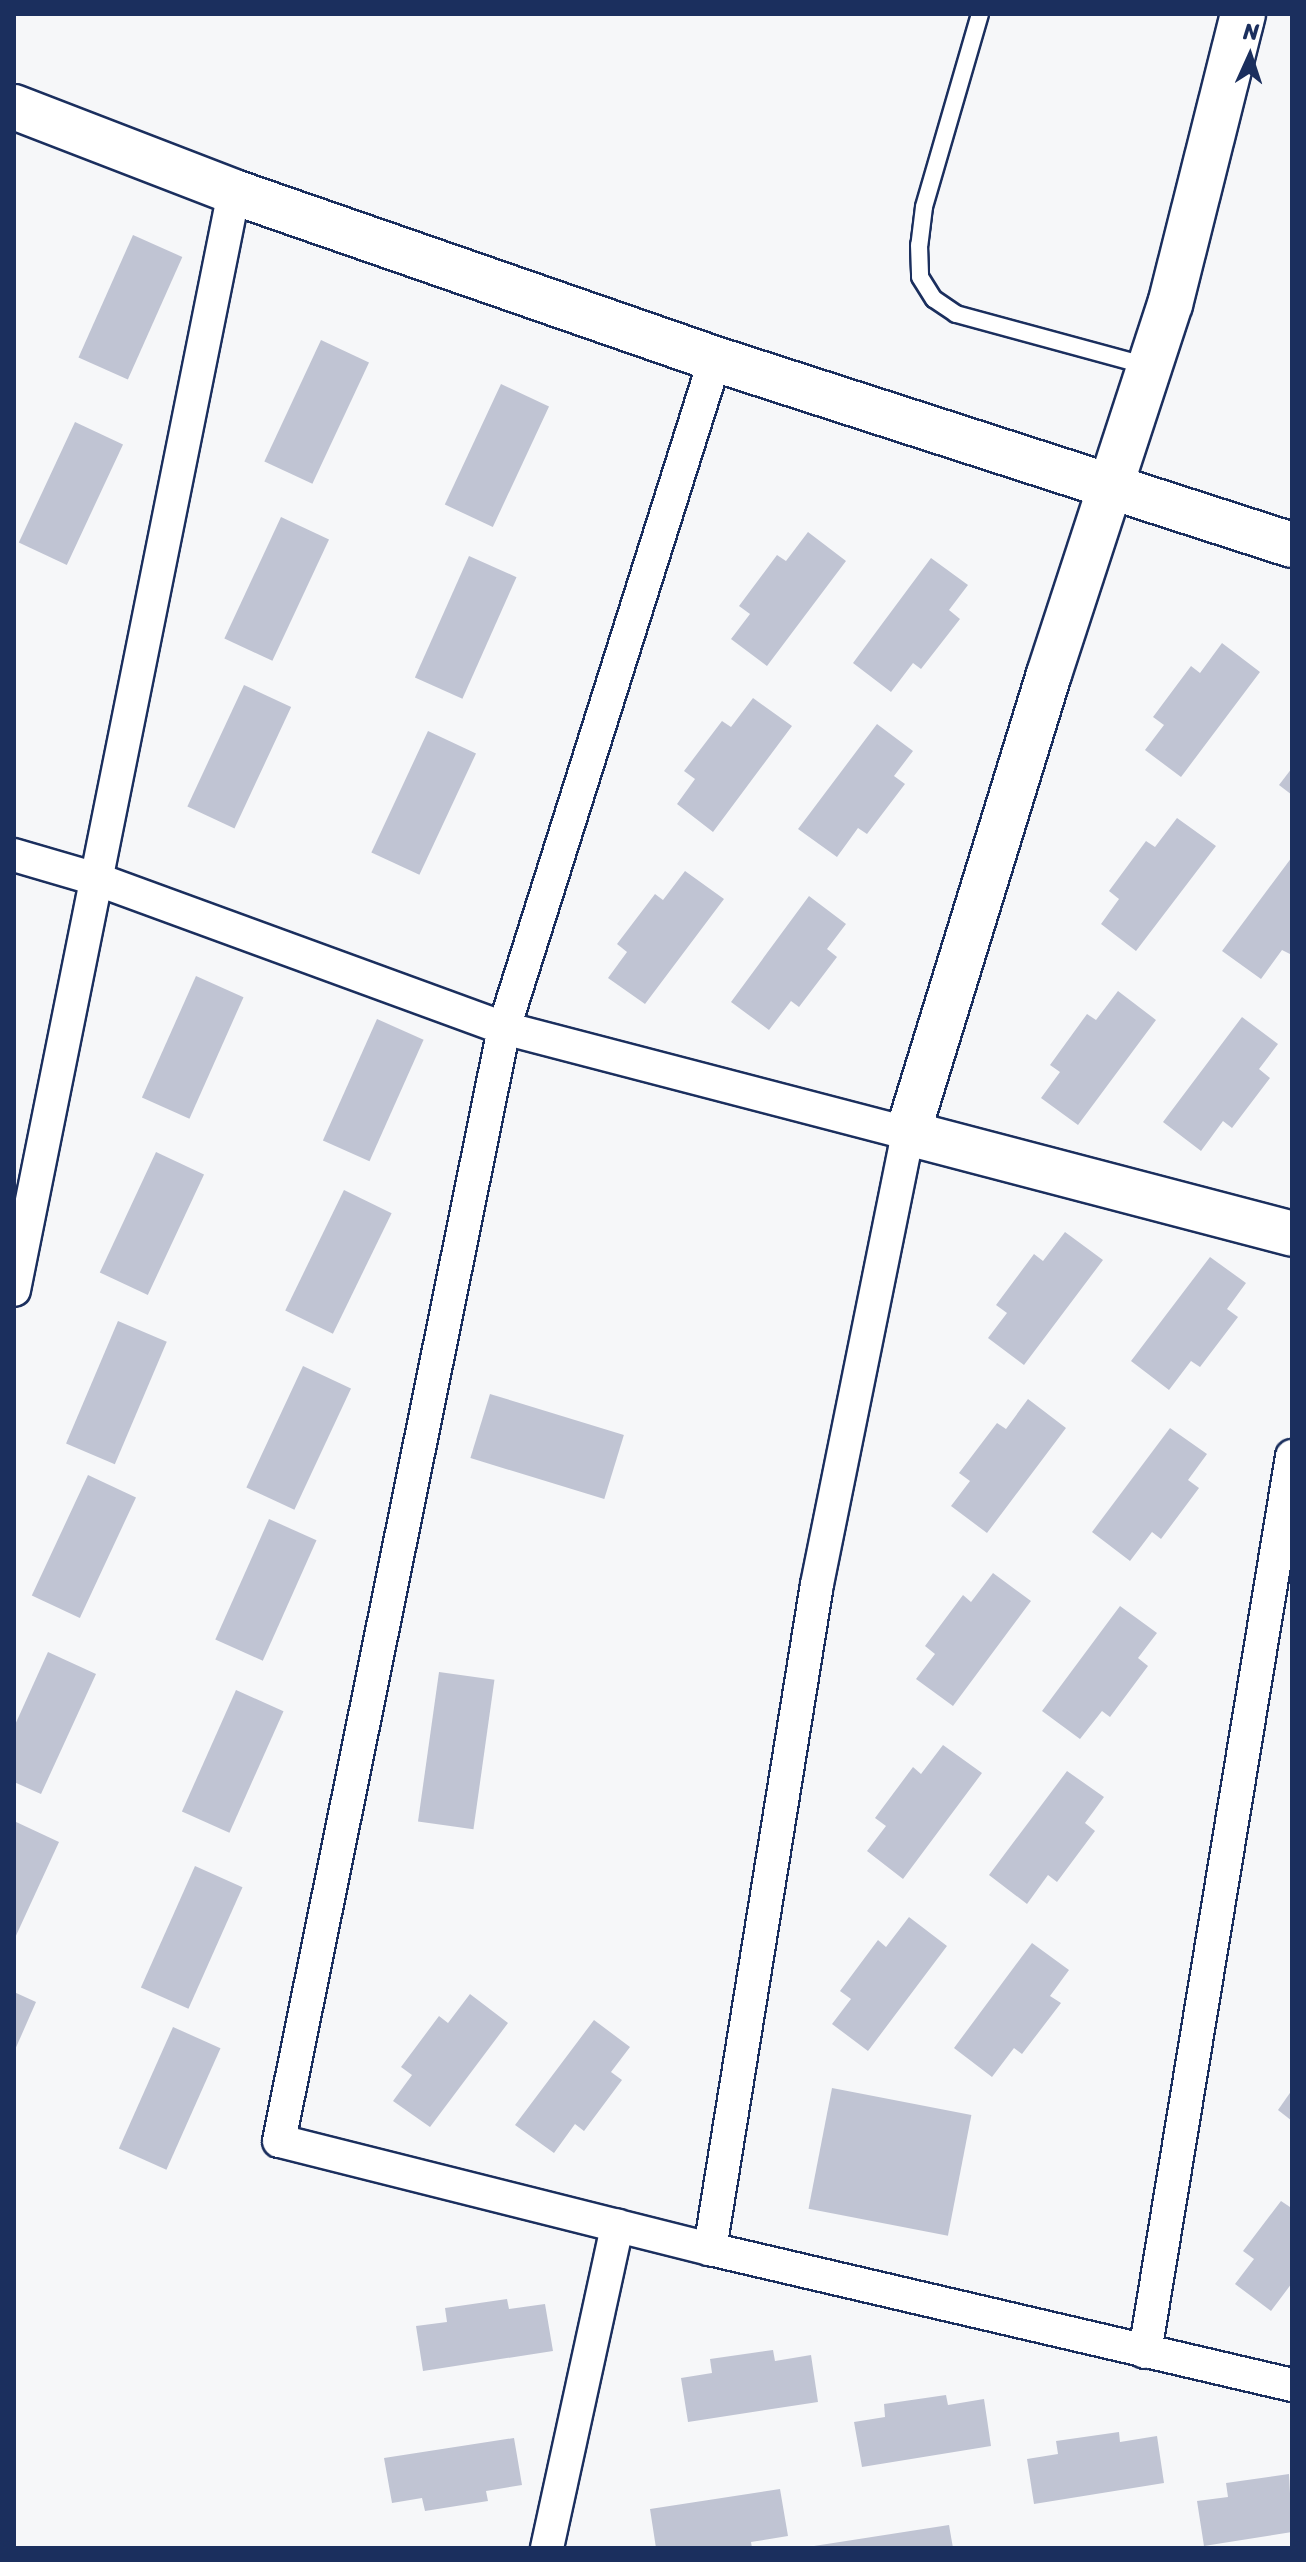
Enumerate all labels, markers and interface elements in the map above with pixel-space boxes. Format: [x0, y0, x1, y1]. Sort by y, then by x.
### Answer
text: N [1243, 12, 1260, 51]
north arrow [1210, 16, 1290, 96]

